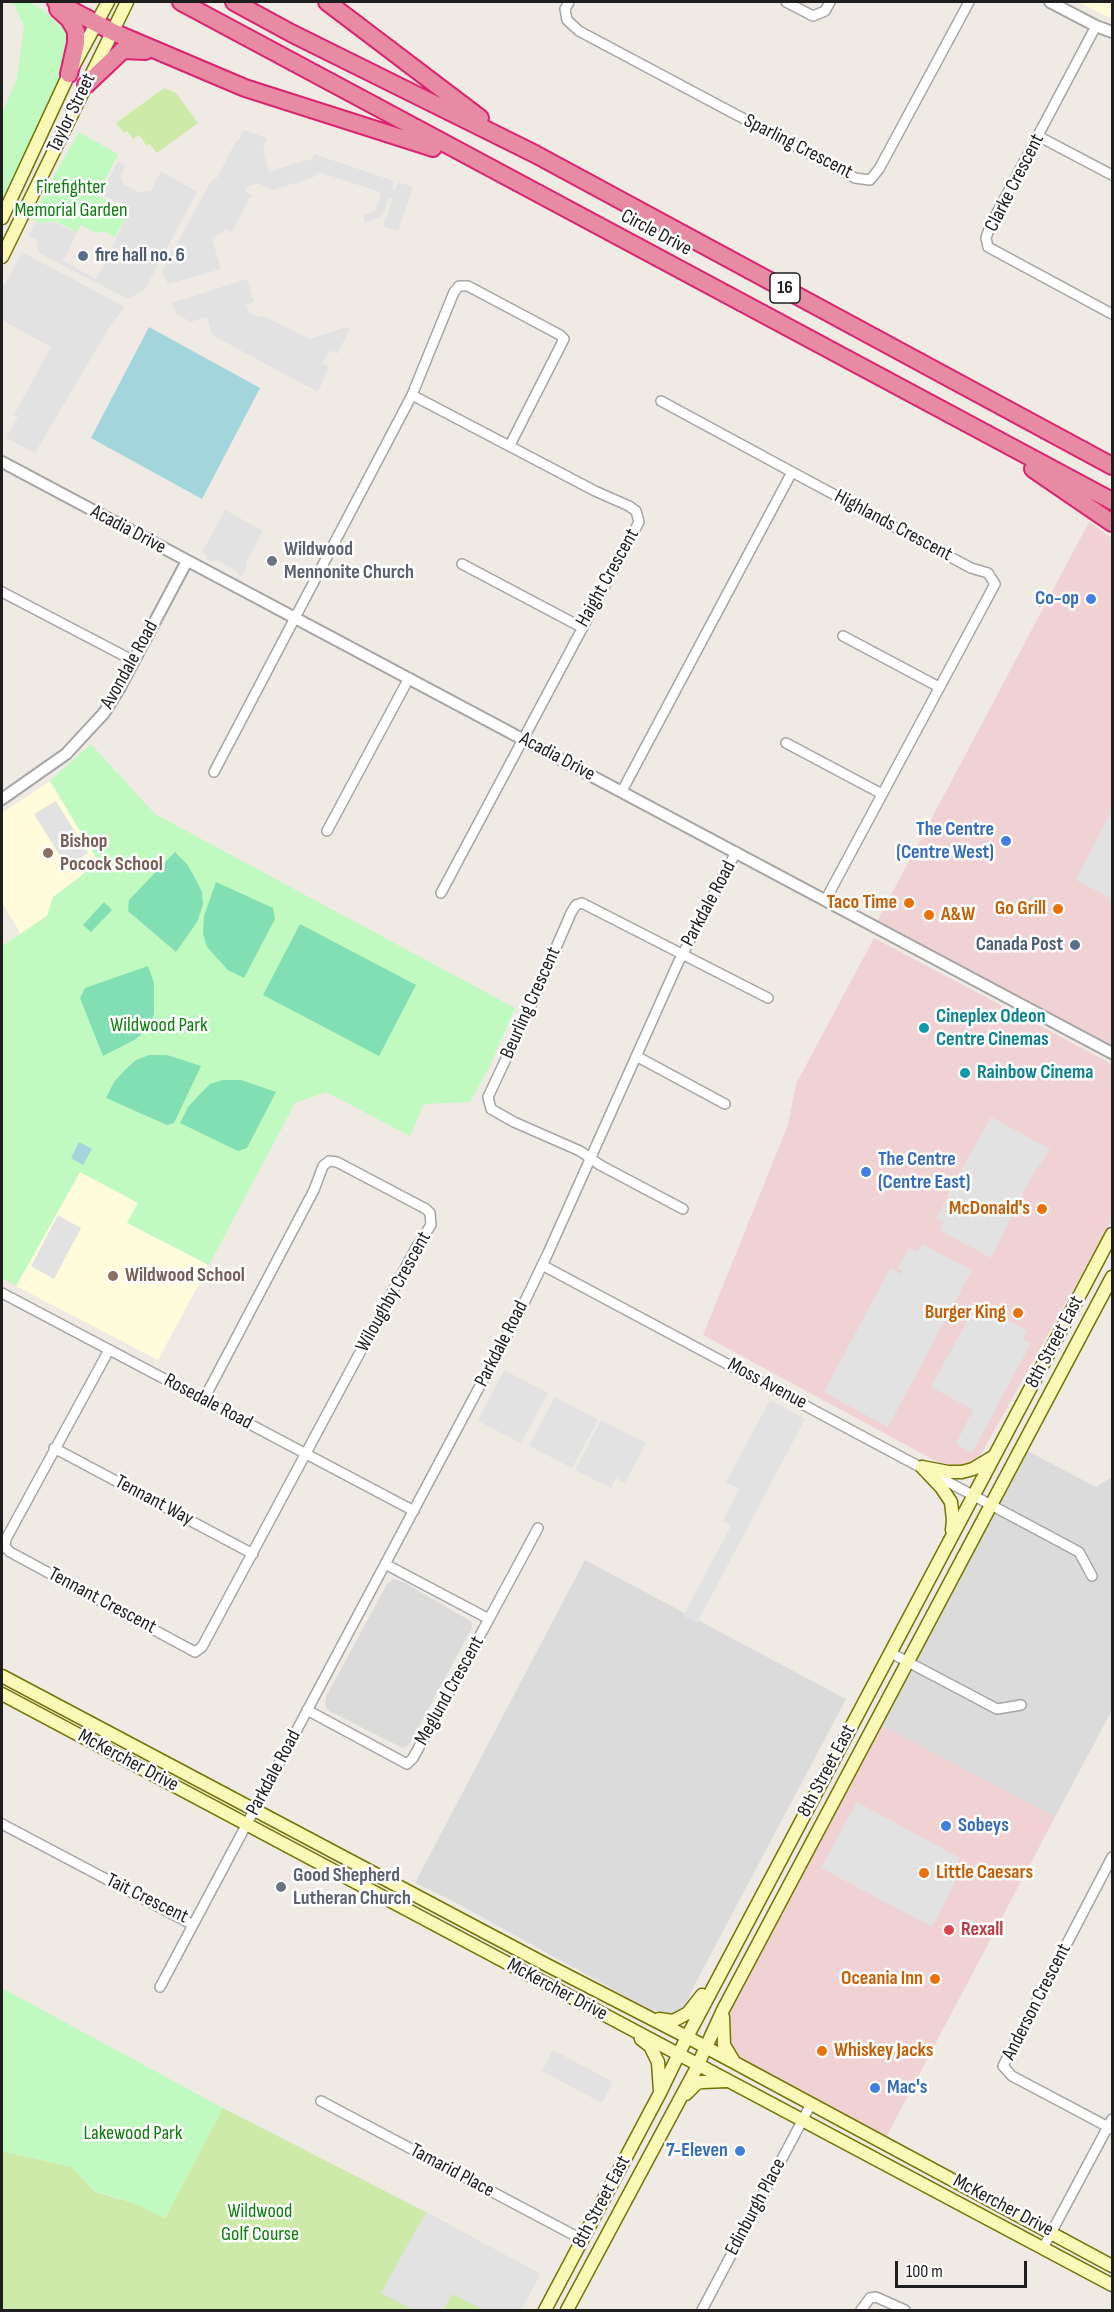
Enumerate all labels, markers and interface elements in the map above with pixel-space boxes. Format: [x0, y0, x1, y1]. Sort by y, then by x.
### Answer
street label: Taylor Street [43, 69, 101, 157]
street label: Sparling Crescent [740, 109, 856, 185]
street label: Clarke Crescent [980, 130, 1050, 236]
park label: Firefighter Memorial Garden [14, 176, 128, 223]
street label: Circle Drive [617, 204, 695, 262]
place label: fire hall no. 6 [95, 244, 185, 268]
marker: fire hall no. 6 [76, 249, 90, 263]
road number: 16 [770, 273, 800, 303]
street label: Highlands Crescent [830, 485, 956, 567]
street label: Acadia Drive [86, 500, 170, 560]
street label: Haight Crescent [571, 525, 645, 631]
place label: Wildwood Mennonite Church [284, 538, 414, 585]
marker: Wildwood Mennonite Church [265, 554, 279, 568]
place label: Co-op [1035, 587, 1079, 611]
marker: Co-op [1084, 592, 1098, 606]
street label: Avondale Road [96, 617, 164, 713]
street label: Acadia Drive [515, 727, 599, 787]
place label: The Centre (Centre West) [896, 818, 994, 865]
place label: Bishop Pocock School [60, 830, 163, 877]
marker: The Centre (Centre West) [999, 834, 1013, 848]
marker: Bishop Pocock School [41, 846, 55, 860]
street label: Parkdale Road [677, 857, 741, 951]
place label: Taco Time [827, 891, 897, 915]
marker: Taco Time [902, 896, 916, 910]
place label: Go Grill [995, 897, 1046, 921]
marker: Go Grill [1051, 902, 1065, 916]
place label: A&W [941, 903, 975, 927]
marker: A&W [922, 908, 936, 922]
place label: Canada Post [976, 933, 1063, 957]
marker: Canada Post [1068, 938, 1082, 952]
street label: Beurling Crescent [496, 943, 566, 1063]
place label: Cineplex Odeon Centre Cinemas [936, 1005, 1049, 1052]
park label: Wildwood Park [110, 1014, 208, 1038]
marker: Cineplex Odeon Centre Cinemas [917, 1021, 931, 1035]
place label: Rainbow Cinema [977, 1061, 1093, 1085]
marker: Rainbow Cinema [958, 1066, 972, 1080]
place label: The Centre (Centre East) [878, 1148, 970, 1195]
marker: The Centre (Centre East) [859, 1165, 873, 1179]
place label: McDonald's [949, 1197, 1030, 1221]
marker: McDonald's [1035, 1202, 1049, 1216]
street label: Wiloughby Crescent [351, 1228, 437, 1356]
place label: Wildwood School [125, 1264, 245, 1288]
marker: Wildwood School [106, 1269, 120, 1283]
street label: 8th Street East [1021, 1292, 1089, 1392]
street label: Parkdale Road [470, 1297, 534, 1391]
place label: Burger King [925, 1301, 1006, 1325]
marker: Burger King [1011, 1306, 1025, 1320]
street label: Moss Avenue [723, 1353, 811, 1415]
street label: Rosedale Road [160, 1369, 256, 1435]
street label: Tennant Way [111, 1470, 197, 1532]
street label: Tennant Crescent [44, 1563, 160, 1639]
street label: Meglund Crescent [410, 1632, 490, 1750]
street label: 8th Street East [793, 1721, 861, 1821]
street label: McKercher Drive [74, 1724, 182, 1798]
street label: Parkdale Road [242, 1726, 306, 1820]
place label: Sobeys [958, 1814, 1009, 1838]
marker: Sobeys [939, 1819, 953, 1833]
place label: Little Caesars [936, 1861, 1033, 1885]
place label: Good Shepherd Lutheran Church [293, 1864, 411, 1911]
marker: Little Caesars [917, 1866, 931, 1880]
street label: Tait Crescent [102, 1869, 192, 1929]
marker: Good Shepherd Lutheran Church [274, 1880, 288, 1894]
place label: Rexall [961, 1918, 1003, 1942]
marker: Rexall [942, 1923, 956, 1937]
street label: Anderson Crescent [997, 1940, 1077, 2064]
street label: McKercher Drive [503, 1953, 611, 2027]
place label: Oceania Inn [841, 1967, 923, 1991]
marker: Oceania Inn [928, 1972, 942, 1986]
place label: Whiskey Jacks [834, 2039, 933, 2063]
marker: Whiskey Jacks [815, 2044, 829, 2058]
place label: Mac's [887, 2076, 928, 2100]
marker: Mac's [868, 2081, 882, 2095]
park label: Lakewood Park [84, 2122, 182, 2146]
street label: Tamarid Place [406, 2139, 498, 2203]
place label: 7-Eleven [666, 2139, 728, 2163]
marker: 7-Eleven [733, 2144, 747, 2158]
street label: 8th Street East [568, 2152, 636, 2252]
street label: Edinburgh Place [720, 2155, 792, 2259]
street label: McKercher Drive [949, 2169, 1057, 2243]
park label: Wildwood Golf Course [221, 2200, 299, 2247]
scale bar [898, 2249, 1030, 2287]
text: 100 m [906, 2261, 943, 2282]

